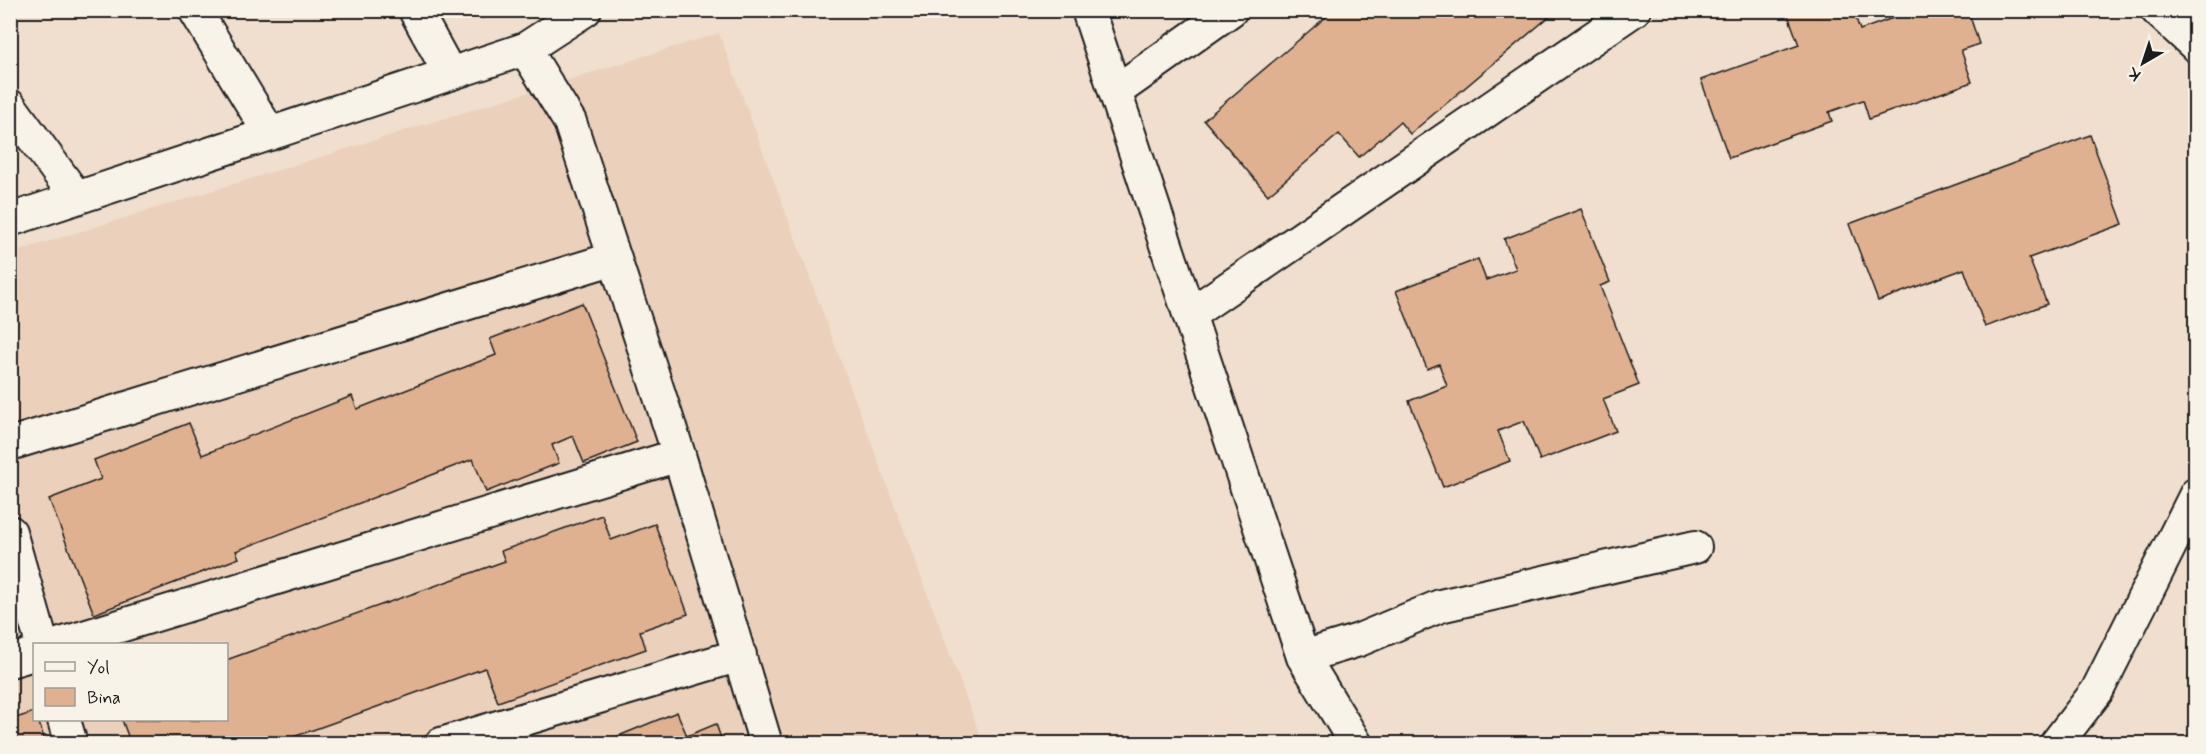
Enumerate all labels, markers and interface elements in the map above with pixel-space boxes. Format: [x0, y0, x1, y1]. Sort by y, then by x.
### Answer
north arrow [2113, 33, 2173, 93]
text: K [2123, 61, 2145, 85]
legend [33, 643, 228, 721]
text: Yol [87, 656, 110, 680]
text: Bina [87, 686, 121, 710]

